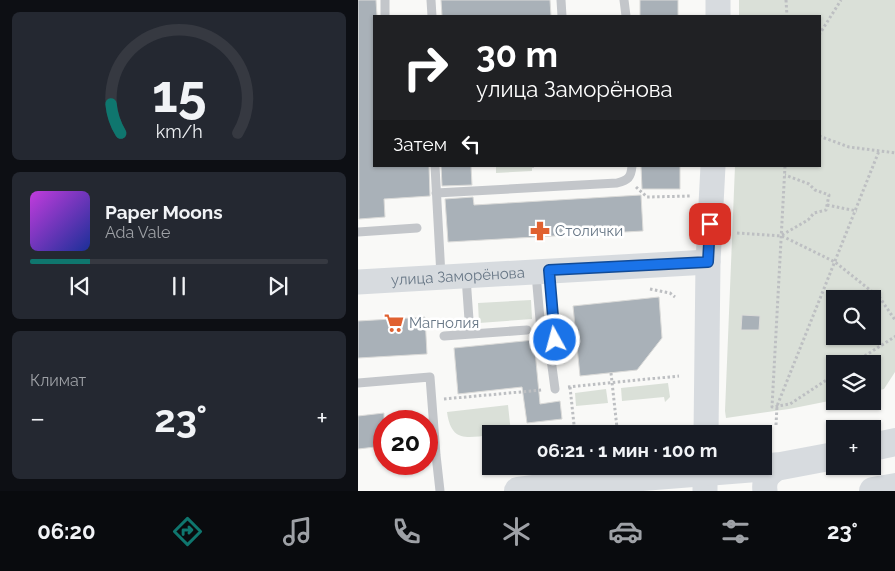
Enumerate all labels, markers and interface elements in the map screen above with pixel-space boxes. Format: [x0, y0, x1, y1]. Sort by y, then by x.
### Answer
text: 30 m [476, 34, 558, 75]
icon: right [393, 35, 458, 100]
text: 15 [152, 63, 206, 124]
text: улица Заморёнова [476, 76, 673, 102]
text: km/h [155, 121, 203, 142]
icon: left [457, 130, 485, 158]
text: Затем [393, 133, 447, 155]
text: Paper Moons [105, 201, 223, 223]
pin [689, 203, 731, 245]
icon: arrive [696, 210, 724, 238]
pharmacy icon: Столички [529, 220, 551, 242]
place label: Столички [555, 222, 623, 240]
text: Ada Vale [105, 223, 170, 242]
street label: улица Заморёнова [390, 263, 525, 289]
icon: previous [66, 272, 94, 300]
icon: pause [165, 272, 193, 300]
icon: next [264, 272, 292, 300]
map controls [826, 290, 881, 475]
button: search [826, 290, 881, 345]
supermarket icon: Магнолия [383, 312, 405, 334]
position arrow [528, 313, 580, 365]
place label: Магнолия [409, 314, 479, 332]
button: layers [826, 355, 881, 410]
text: Климат [30, 371, 86, 390]
text: 23° [154, 396, 207, 441]
text: − [30, 402, 45, 435]
text: + [316, 402, 328, 435]
speed limit sign: 20 [373, 410, 438, 475]
button: + [826, 420, 881, 475]
text: 06:21 · 1 мин · 100 m [537, 439, 717, 461]
icon: directions [170, 514, 205, 549]
icon: music [280, 514, 315, 549]
icon: phone [389, 514, 424, 549]
icon: climate [499, 514, 534, 549]
icon: car [608, 514, 643, 549]
icon: filters [718, 514, 753, 549]
text: 06:20 [37, 518, 95, 544]
text: 23° [827, 518, 858, 544]

